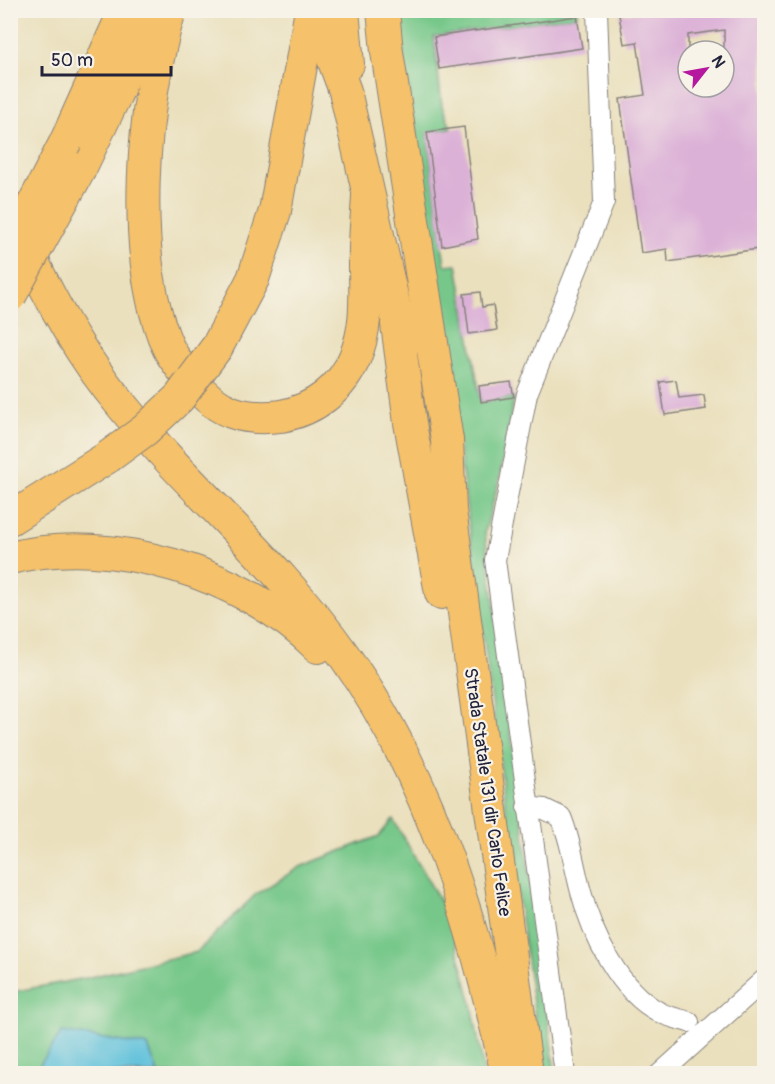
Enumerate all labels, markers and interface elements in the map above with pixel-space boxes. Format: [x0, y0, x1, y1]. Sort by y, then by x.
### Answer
scale bar [42, 39, 171, 77]
north arrow [676, 39, 736, 99]
text: 50 m [51, 49, 93, 72]
text: N [707, 52, 729, 72]
street label: Strada Statale 131 dir Carlo Felice [459, 666, 516, 918]

